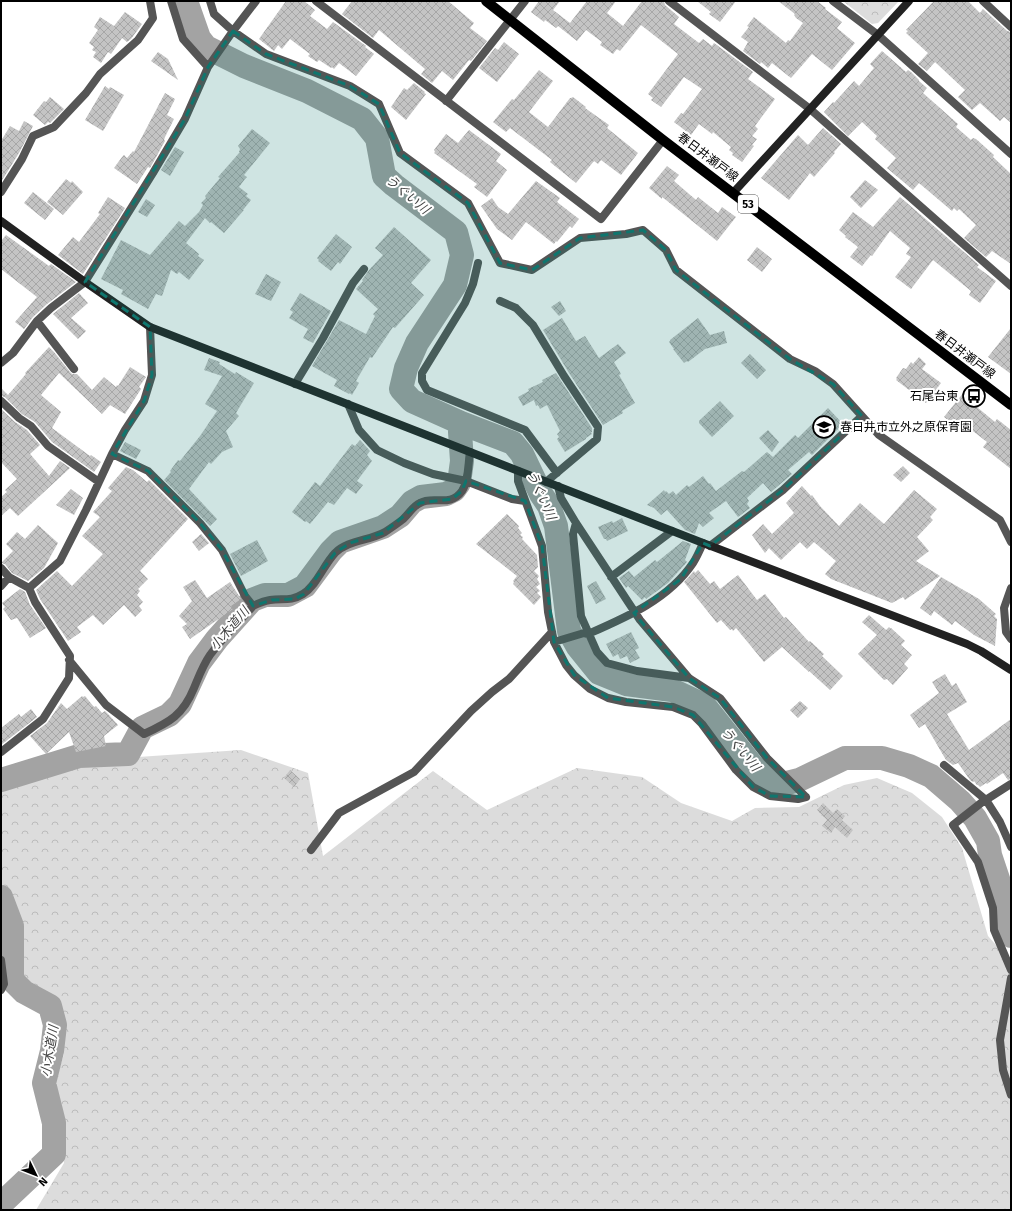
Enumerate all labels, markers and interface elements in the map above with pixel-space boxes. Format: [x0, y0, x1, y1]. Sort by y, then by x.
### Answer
street label: 春日井瀬戸線 [675, 130, 741, 184]
water label: うぐい川 [383, 172, 434, 218]
road number: 53 [738, 195, 758, 213]
street label: 春日井瀬戸線 [932, 327, 998, 381]
bus stop icon: 石尾台東 [961, 383, 987, 409]
place label: 石尾台東 [910, 389, 958, 403]
school or university icon: 春日井市立外之原保育園 [811, 414, 837, 440]
place label: 春日井市立外之原保育園 [840, 420, 972, 434]
water label: うぐい川 [524, 468, 560, 524]
water label: 小木道川 [207, 602, 253, 653]
water label: うぐい川 [718, 725, 764, 776]
water label: 小木道川 [38, 1022, 61, 1078]
north arrow [16, 1155, 56, 1195]
text: N [36, 1174, 50, 1189]

